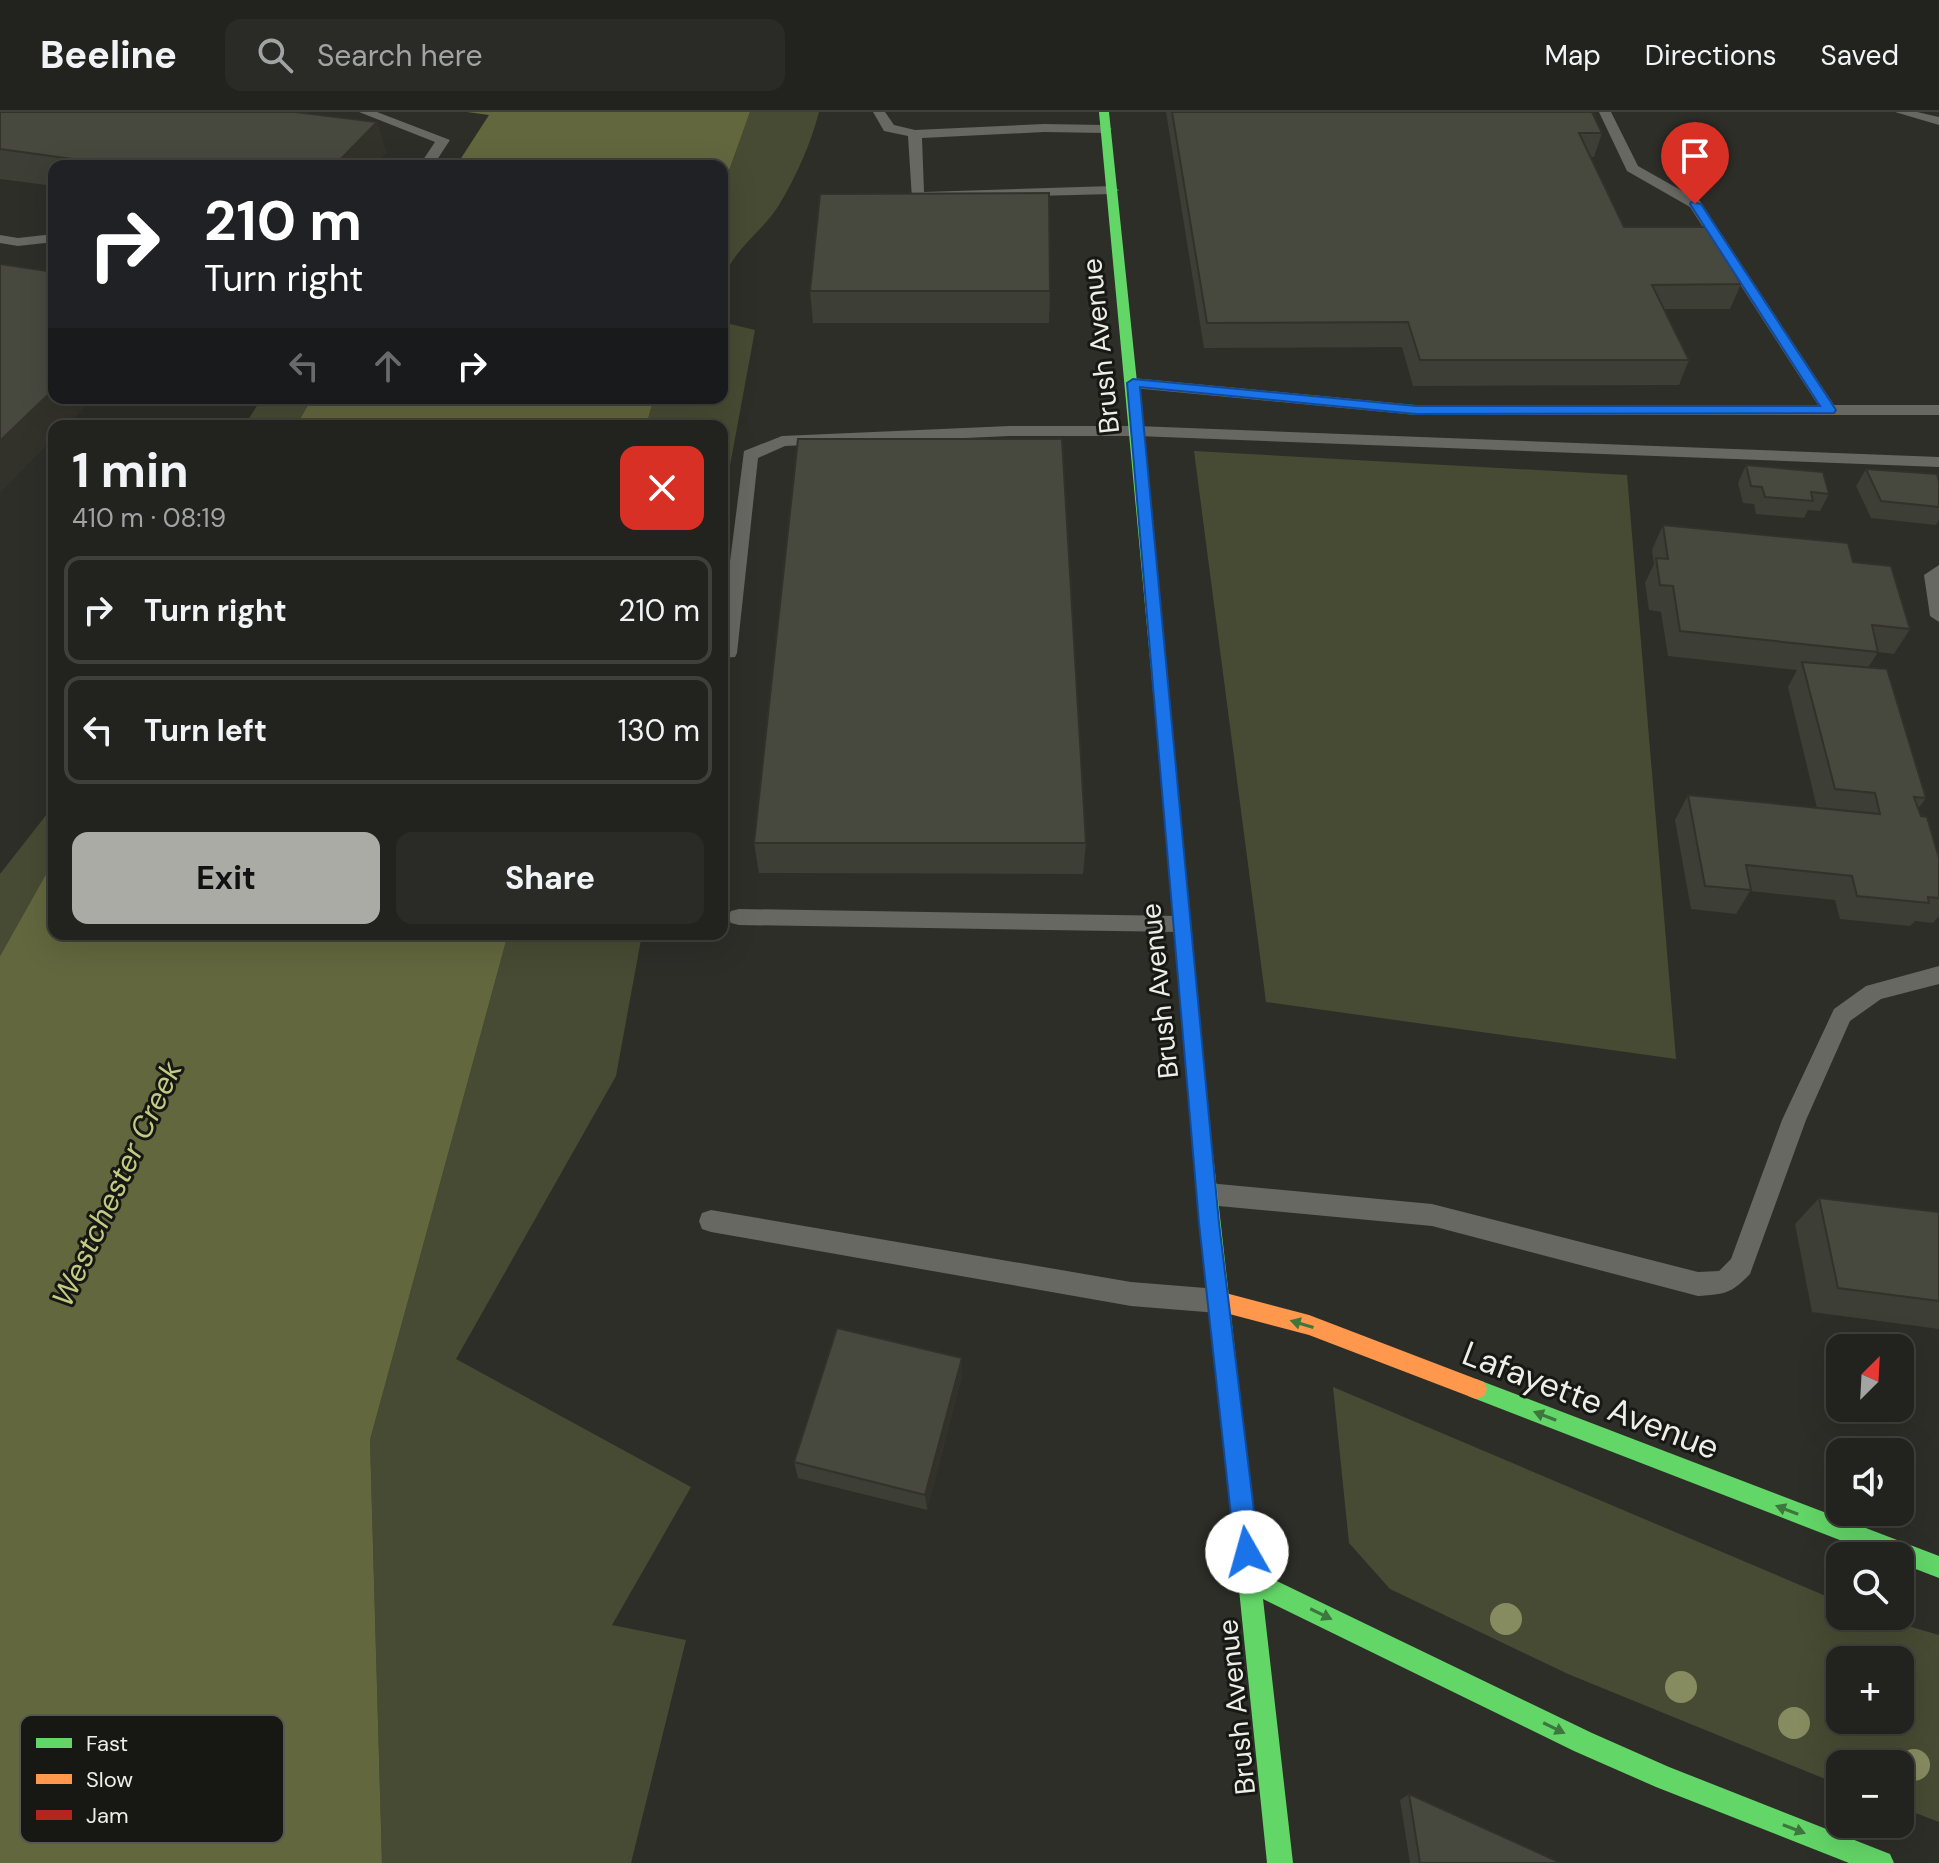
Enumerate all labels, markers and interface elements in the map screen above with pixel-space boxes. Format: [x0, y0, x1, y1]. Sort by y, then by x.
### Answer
search box [225, 19, 785, 91]
text: Beeline [40, 30, 177, 80]
icon: search [253, 33, 297, 77]
text: Search here [317, 36, 482, 75]
text: Map [1544, 37, 1601, 74]
text: Directions [1645, 37, 1777, 74]
text: Saved [1821, 37, 1899, 74]
pin [1661, 122, 1729, 204]
icon: arrive [1673, 134, 1717, 178]
text: 210 m [204, 184, 362, 257]
icon: right [72, 192, 176, 296]
text: Turn right [204, 255, 363, 302]
street label: Brush Avenue [1073, 256, 1128, 435]
icon: left [282, 344, 326, 388]
icon: ahead [366, 344, 410, 388]
icon: right [450, 344, 494, 388]
text: 1 min [72, 439, 189, 502]
button: close [620, 446, 704, 530]
text: 410 m · 08:19 [72, 501, 226, 535]
icon: right [76, 588, 120, 632]
text: Turn right [144, 591, 287, 630]
text: 210 m [618, 591, 700, 630]
icon: left [76, 708, 120, 752]
text: Turn left [144, 711, 267, 750]
text: 130 m [618, 711, 700, 750]
button: Exit [72, 832, 380, 924]
button: Share [396, 832, 704, 924]
street label: Brush Avenue [1132, 901, 1187, 1080]
water label: Westchester Creek [43, 1054, 191, 1313]
one-way arrow [1289, 1317, 1313, 1330]
street label: Lafayette Avenue [1456, 1331, 1726, 1470]
north arrow [1826, 1334, 1914, 1422]
map controls [1826, 1334, 1914, 1838]
one-way arrow [1533, 1409, 1557, 1422]
button: sound [1826, 1438, 1914, 1526]
one-way arrow [1775, 1503, 1799, 1516]
position arrow [1205, 1510, 1289, 1594]
button: search [1826, 1542, 1914, 1630]
one-way arrow [1309, 1607, 1332, 1621]
street label: Brush Avenue [1209, 1617, 1264, 1796]
button: + [1826, 1646, 1914, 1734]
legend [20, 1715, 284, 1843]
one-way arrow [1543, 1721, 1566, 1735]
text: Fast [86, 1729, 128, 1758]
button: − [1826, 1750, 1914, 1838]
text: Slow [86, 1765, 133, 1794]
text: Jam [86, 1801, 129, 1830]
one-way arrow [1782, 1823, 1806, 1836]

